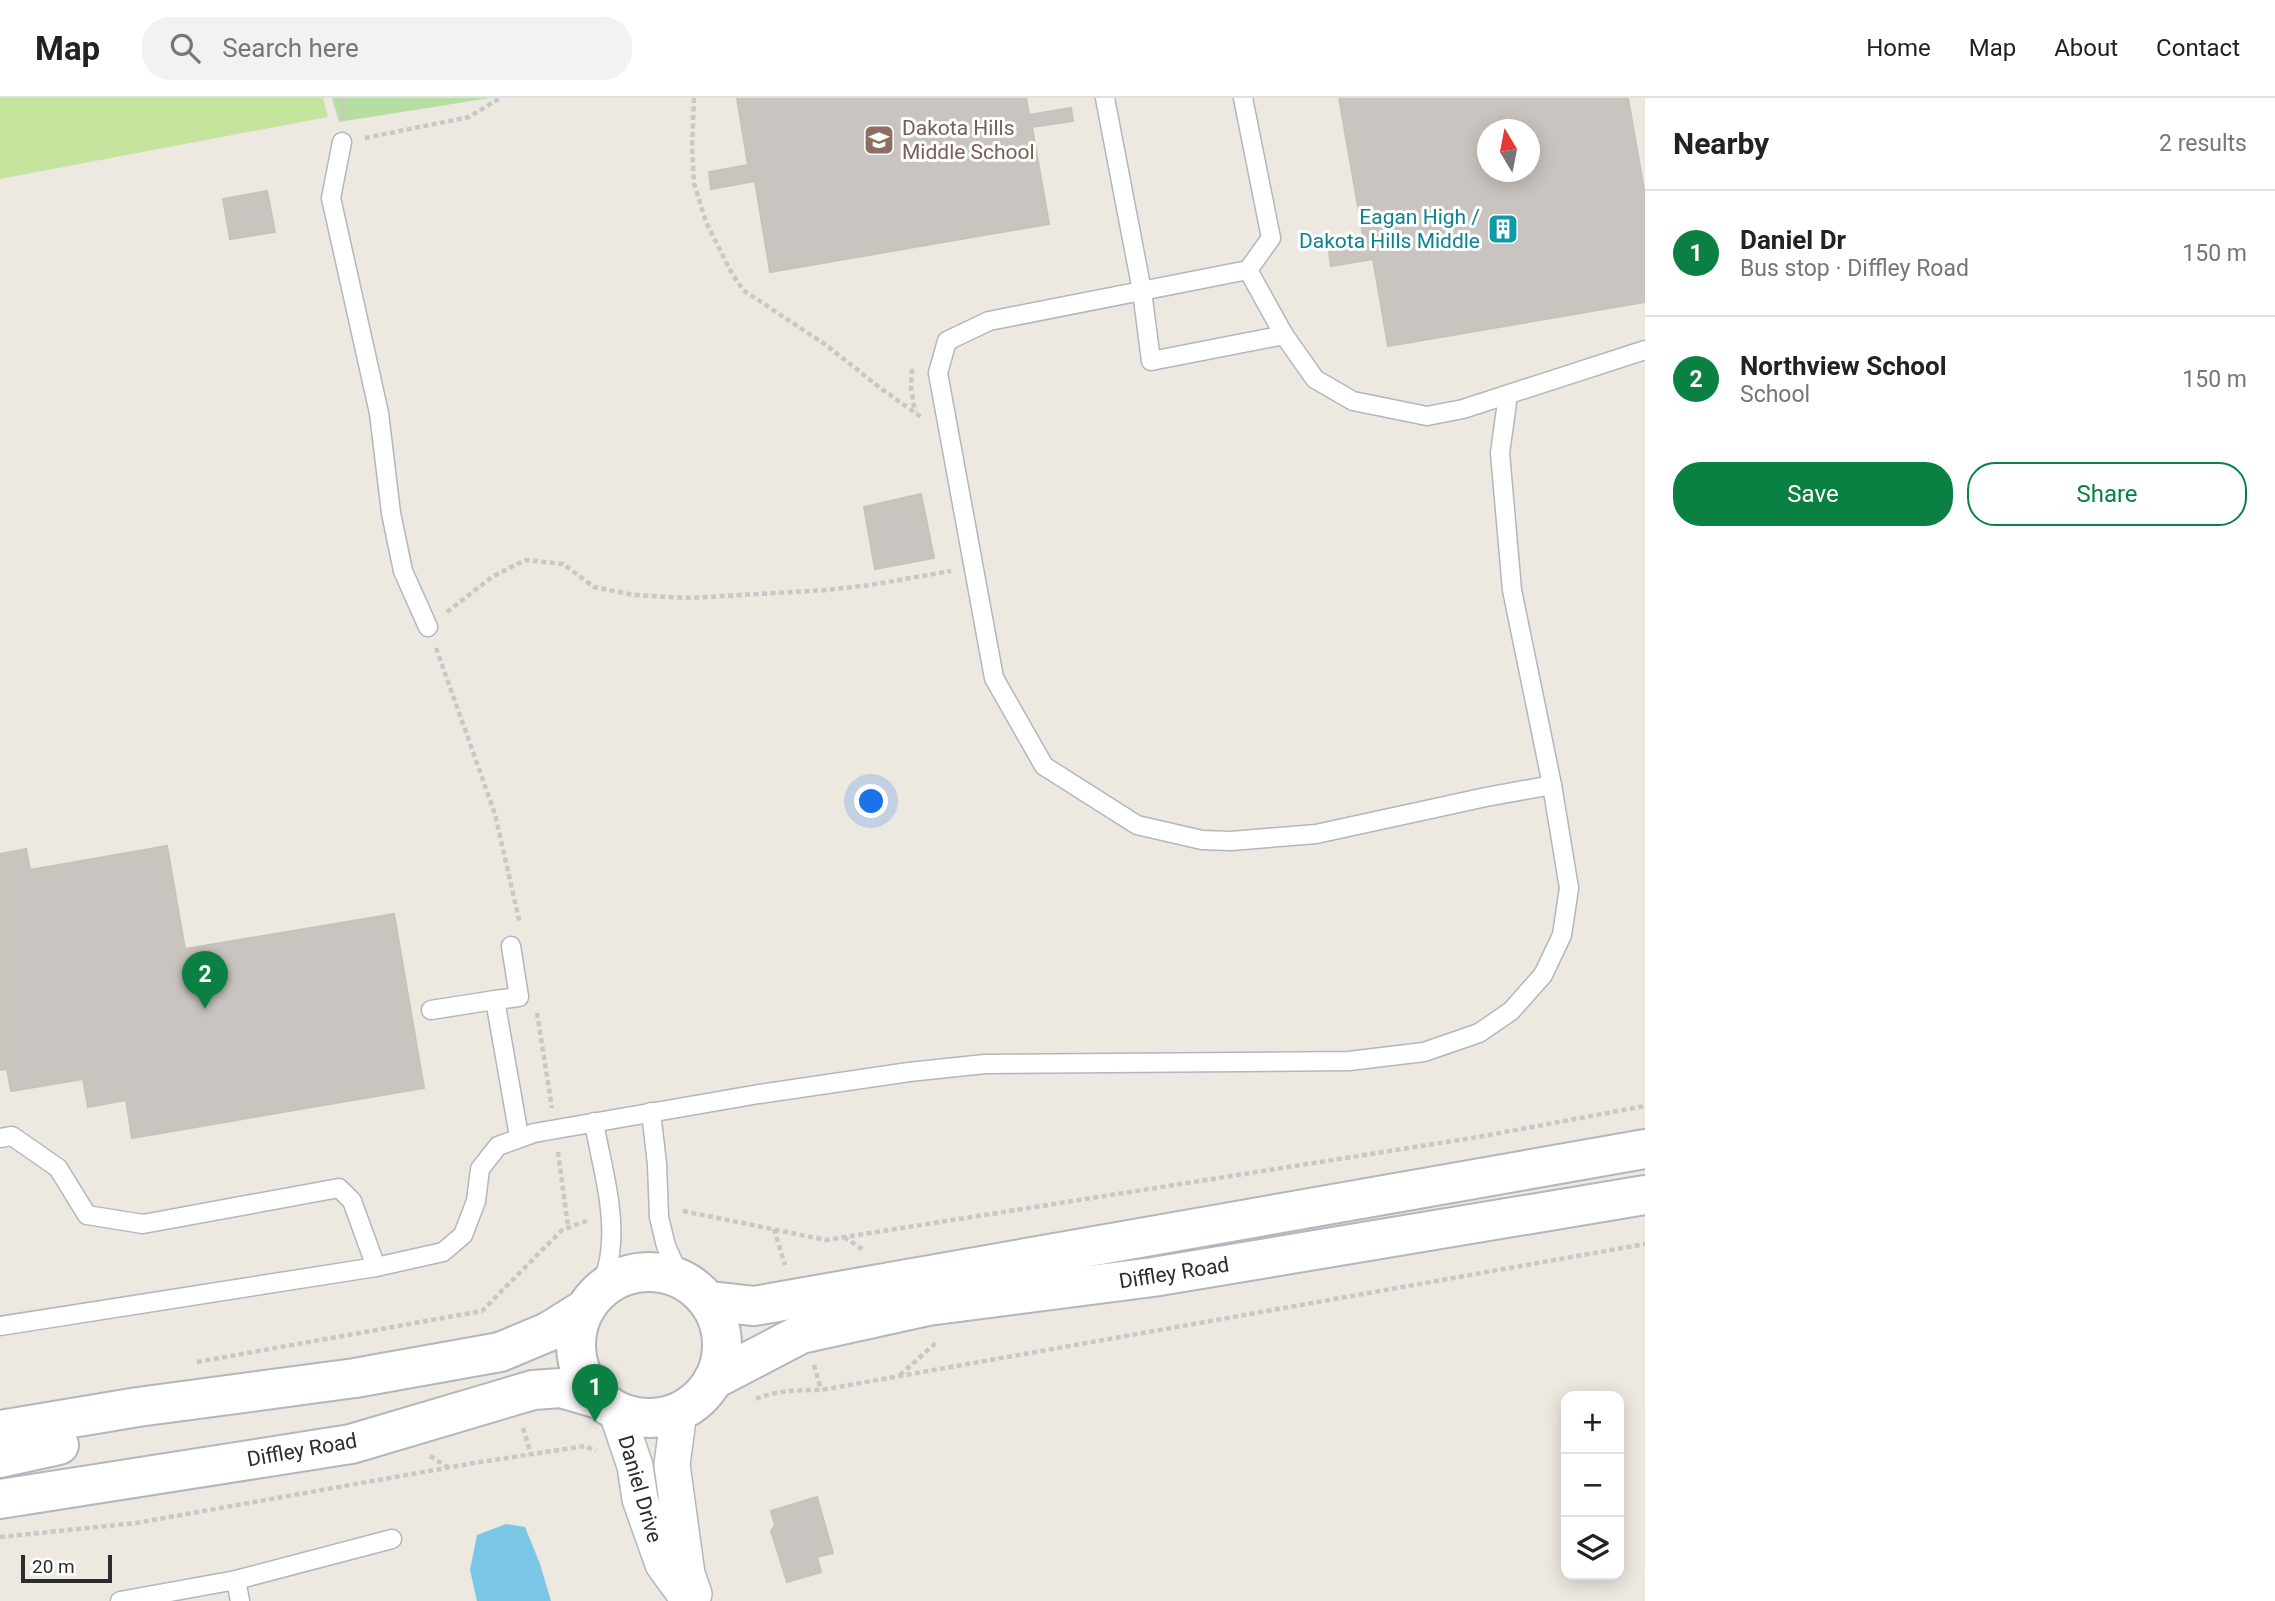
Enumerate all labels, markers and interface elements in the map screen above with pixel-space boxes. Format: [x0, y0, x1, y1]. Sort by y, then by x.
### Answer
search box [142, 17, 632, 80]
text: Map [35, 29, 100, 68]
icon: search [166, 29, 204, 67]
text: Search here [222, 33, 359, 63]
text: Home [1866, 34, 1931, 62]
text: Map [1969, 34, 2016, 62]
text: About [2054, 34, 2118, 62]
text: Contact [2156, 34, 2240, 62]
place label: Dakota Hills Middle School [902, 116, 1035, 164]
north arrow [1477, 119, 1540, 182]
school or university icon: Dakota Hills Middle School [862, 123, 896, 157]
text: Nearby [1673, 126, 1769, 161]
text: 2 results [2159, 130, 2247, 157]
place label: Eagan High / Dakota Hills Middle [1299, 205, 1480, 253]
building icon: Eagan High / Dakota Hills Middle [1486, 212, 1520, 246]
text: Daniel Dr [1740, 225, 1846, 255]
text: 1 [1689, 240, 1703, 267]
text: 150 m [2182, 240, 2247, 267]
text: Bus stop · Diffley Road [1740, 255, 1969, 282]
text: Northview School [1740, 351, 1947, 381]
text: 2 [1689, 366, 1703, 393]
text: 150 m [2182, 366, 2247, 393]
text: School [1740, 381, 1810, 408]
button: Save [1673, 462, 1953, 526]
button: Share [1967, 462, 2247, 526]
your location [854, 784, 888, 818]
pin: 2 [182, 951, 228, 1009]
street label: Diffley Road [1117, 1252, 1231, 1294]
pin: 1 [572, 1364, 618, 1422]
map controls [1561, 1391, 1624, 1580]
button: + [1561, 1391, 1624, 1454]
street label: Diffley Road [245, 1429, 359, 1471]
street label: Daniel Drive [613, 1433, 667, 1545]
button: − [1561, 1454, 1624, 1517]
button: layers [1561, 1517, 1624, 1580]
scale bar [21, 1552, 112, 1584]
text: 20 m [32, 1555, 75, 1578]

